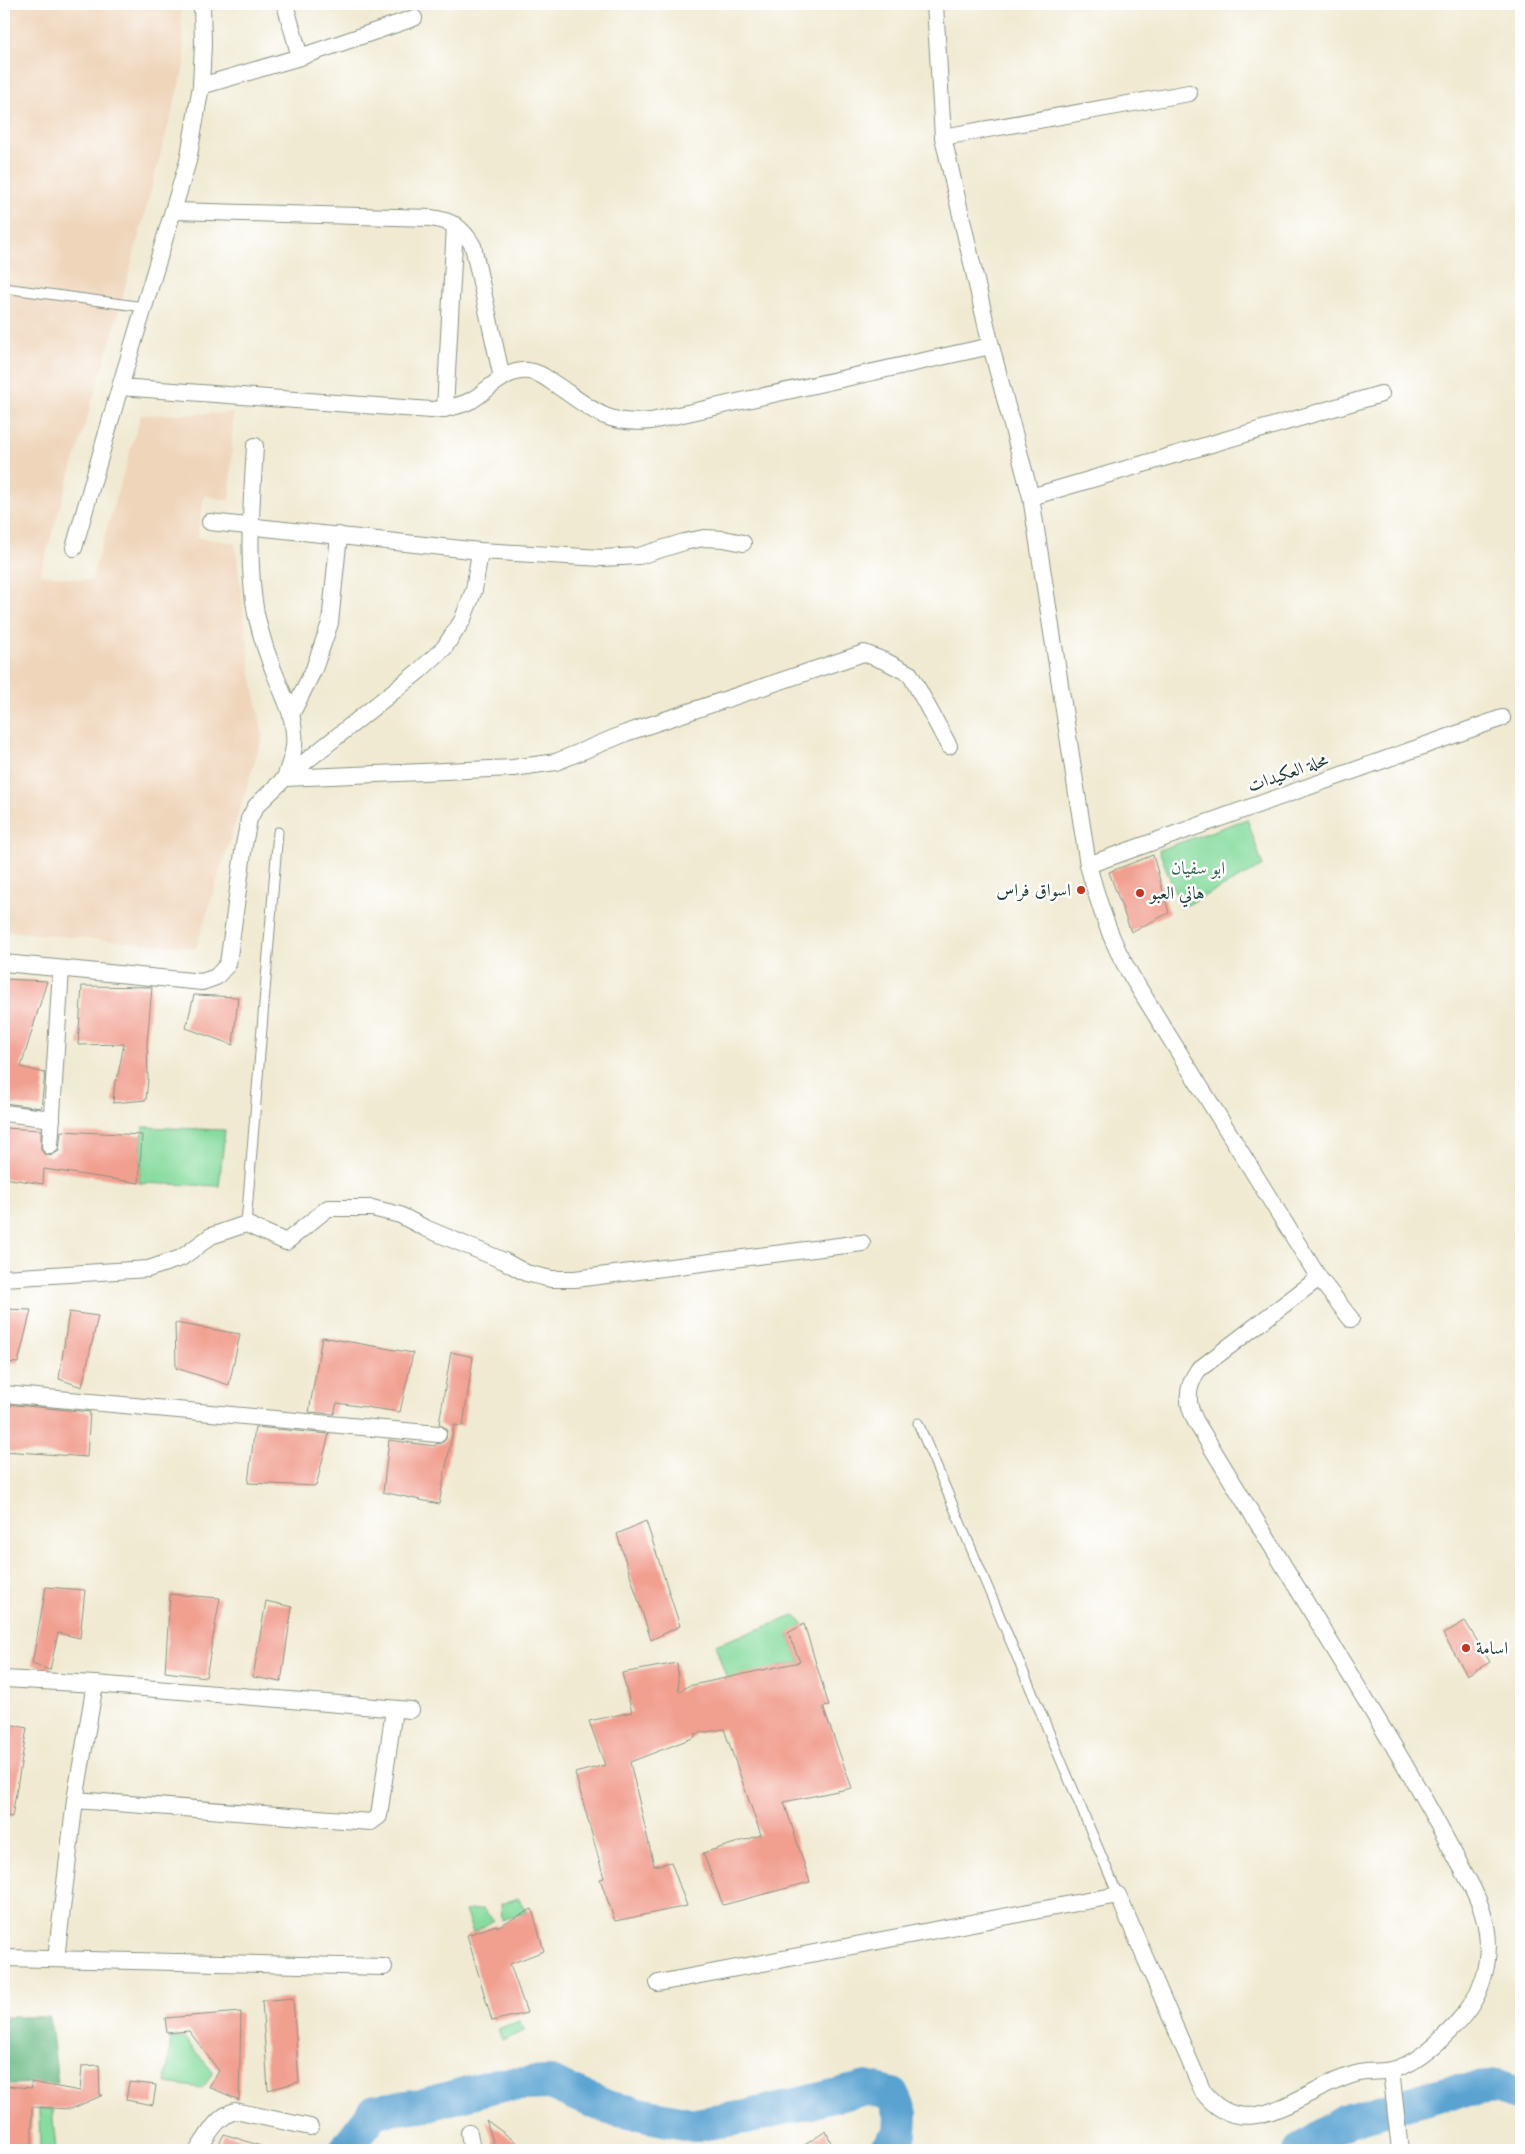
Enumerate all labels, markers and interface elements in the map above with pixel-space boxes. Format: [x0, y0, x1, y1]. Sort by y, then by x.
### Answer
street label: محلة العكيدات [1244, 747, 1332, 799]
park label: ابو سفيان [1171, 856, 1225, 881]
place label: اسواق فراس [996, 878, 1071, 903]
place label: هاني العبو [1148, 881, 1205, 908]
marker: اسواق فراس [1075, 884, 1087, 896]
marker: هاني العبو [1134, 887, 1146, 899]
place label: اسامة [1476, 1636, 1508, 1661]
marker: اسامة [1460, 1642, 1472, 1654]

